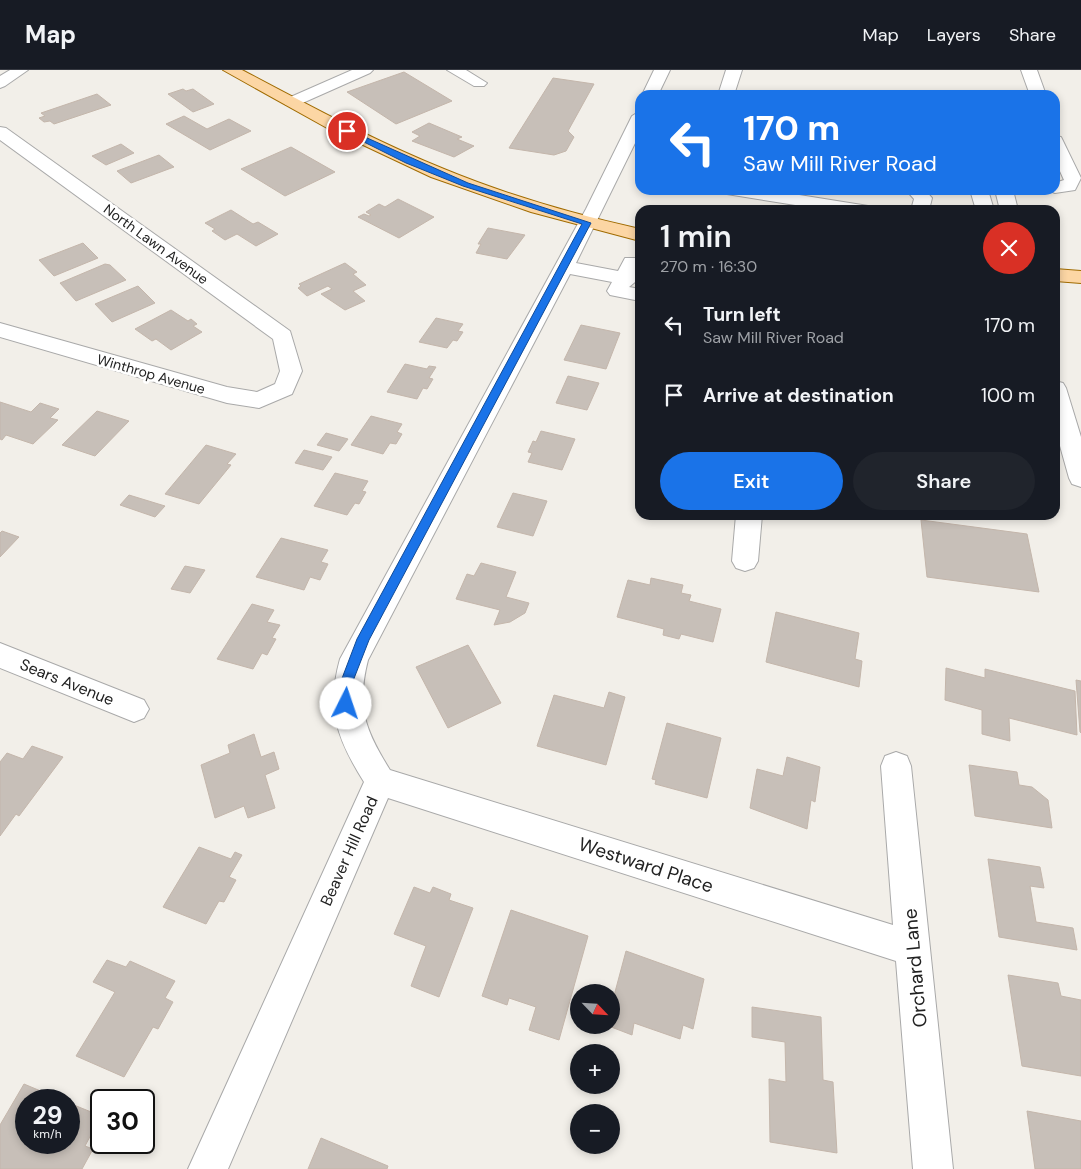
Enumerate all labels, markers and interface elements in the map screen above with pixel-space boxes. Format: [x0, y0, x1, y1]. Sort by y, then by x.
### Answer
text: Map [25, 19, 76, 50]
text: Map [863, 23, 899, 47]
text: Layers [927, 23, 981, 47]
text: Share [1009, 23, 1056, 47]
text: 170 m [743, 105, 840, 151]
pin [326, 110, 368, 152]
icon: left [660, 110, 725, 175]
icon: arrive [333, 117, 361, 145]
text: Saw Mill River Road [743, 149, 937, 178]
street label: North Lawn Avenue [100, 200, 212, 288]
text: 1 min [660, 217, 732, 256]
button: close [983, 222, 1035, 274]
text: 270 m · 16:30 [660, 256, 757, 277]
text: Turn left [703, 302, 781, 327]
icon: left [660, 311, 688, 339]
text: 170 m [984, 313, 1035, 338]
text: Saw Mill River Road [703, 327, 844, 348]
street label: Winthrop Avenue [95, 350, 207, 398]
icon: arrive [660, 381, 688, 409]
text: Arrive at destination [703, 383, 894, 408]
text: 100 m [981, 383, 1035, 408]
button: Exit [660, 452, 843, 510]
button: Share [853, 452, 1035, 510]
street label: Sears Avenue [17, 654, 117, 710]
position arrow [319, 677, 371, 729]
street label: Beaver Hill Road [315, 793, 383, 909]
street label: Westward Place [575, 831, 717, 899]
street label: Orchard Lane [897, 908, 933, 1028]
north arrow [570, 984, 620, 1034]
map controls [570, 984, 620, 1154]
button: + [570, 1044, 620, 1094]
speed limit sign: 30 [90, 1089, 155, 1154]
text: 29 [32, 1099, 63, 1132]
button: − [570, 1104, 620, 1154]
text: km/h [33, 1126, 62, 1142]

